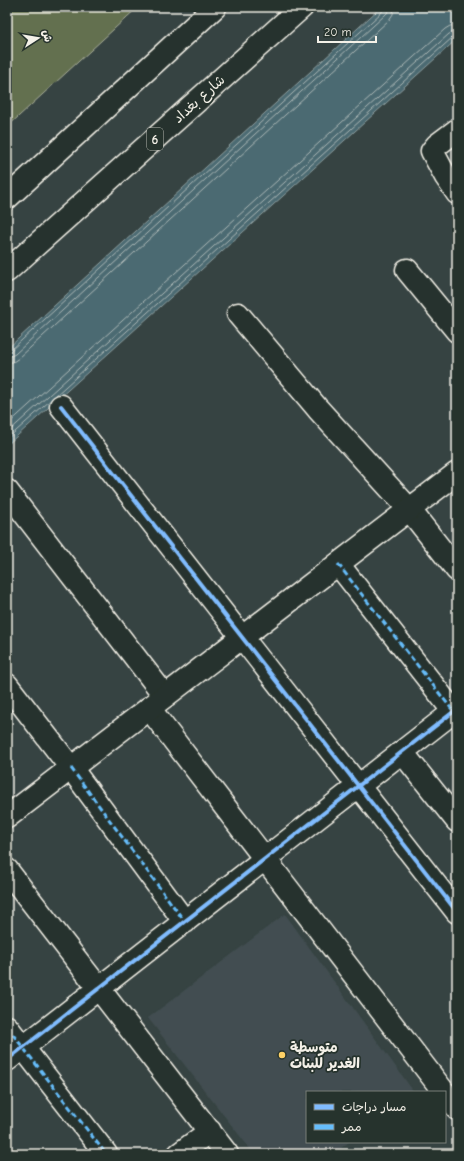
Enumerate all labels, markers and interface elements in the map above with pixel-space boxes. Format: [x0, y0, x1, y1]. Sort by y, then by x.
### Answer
north arrow [18, 18, 58, 58]
scale bar [318, 18, 376, 44]
text: 20 m [324, 25, 352, 39]
text: ش [40, 29, 55, 43]
street label: شارع بغداد [170, 71, 229, 127]
road number: 6 [147, 128, 163, 150]
place label: متوسطة الغدير للبنات [290, 1039, 360, 1072]
marker: متوسطة الغدير للبنات [277, 1050, 287, 1060]
legend [306, 1091, 446, 1143]
text: مسار دراجات [342, 1100, 406, 1115]
text: ممر [341, 1120, 361, 1134]

